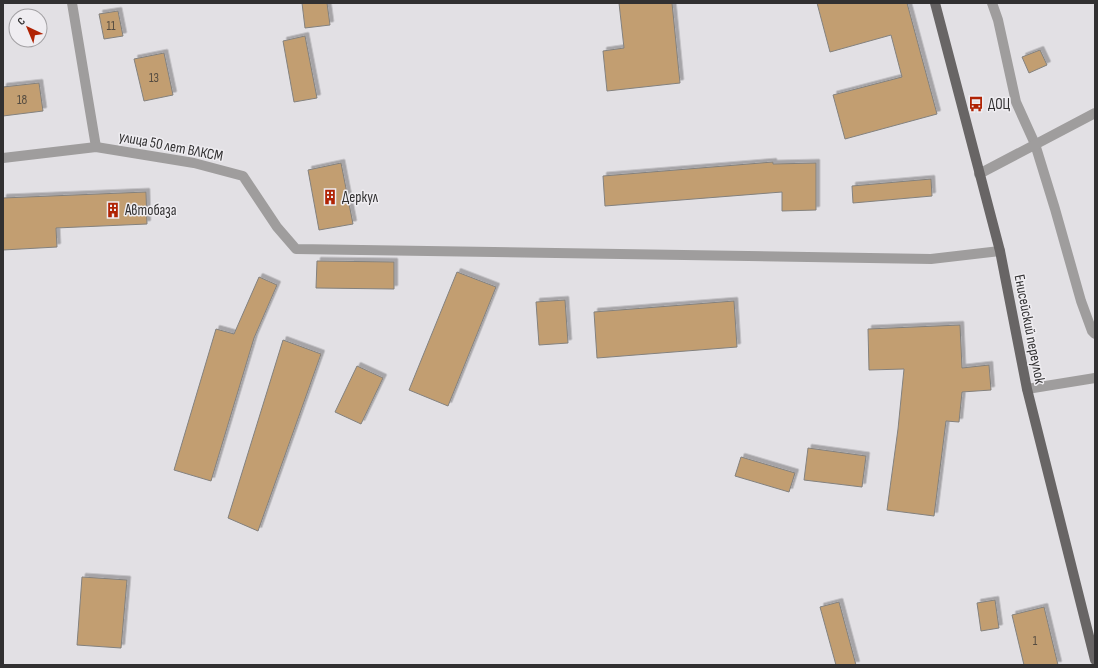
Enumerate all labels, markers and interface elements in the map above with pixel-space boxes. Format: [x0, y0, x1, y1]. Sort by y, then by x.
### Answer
north arrow [8, 8, 48, 48]
text: С [15, 14, 28, 28]
house number: 11 [106, 18, 116, 34]
house number: 13 [149, 70, 159, 86]
house number: 18 [17, 92, 27, 108]
bus stop icon: ДОЦ [967, 95, 985, 113]
place label: ДОЦ [988, 95, 1011, 114]
street label: улица 50 лет ВЛКСМ [117, 127, 225, 166]
building icon: Деркул [321, 188, 339, 206]
place label: Деркул [342, 188, 379, 207]
building icon: Автобаза [104, 201, 122, 219]
place label: Автобаза [124, 201, 177, 220]
street label: Енисейский переулок [1010, 273, 1049, 386]
house number: 1 [1033, 633, 1038, 649]

